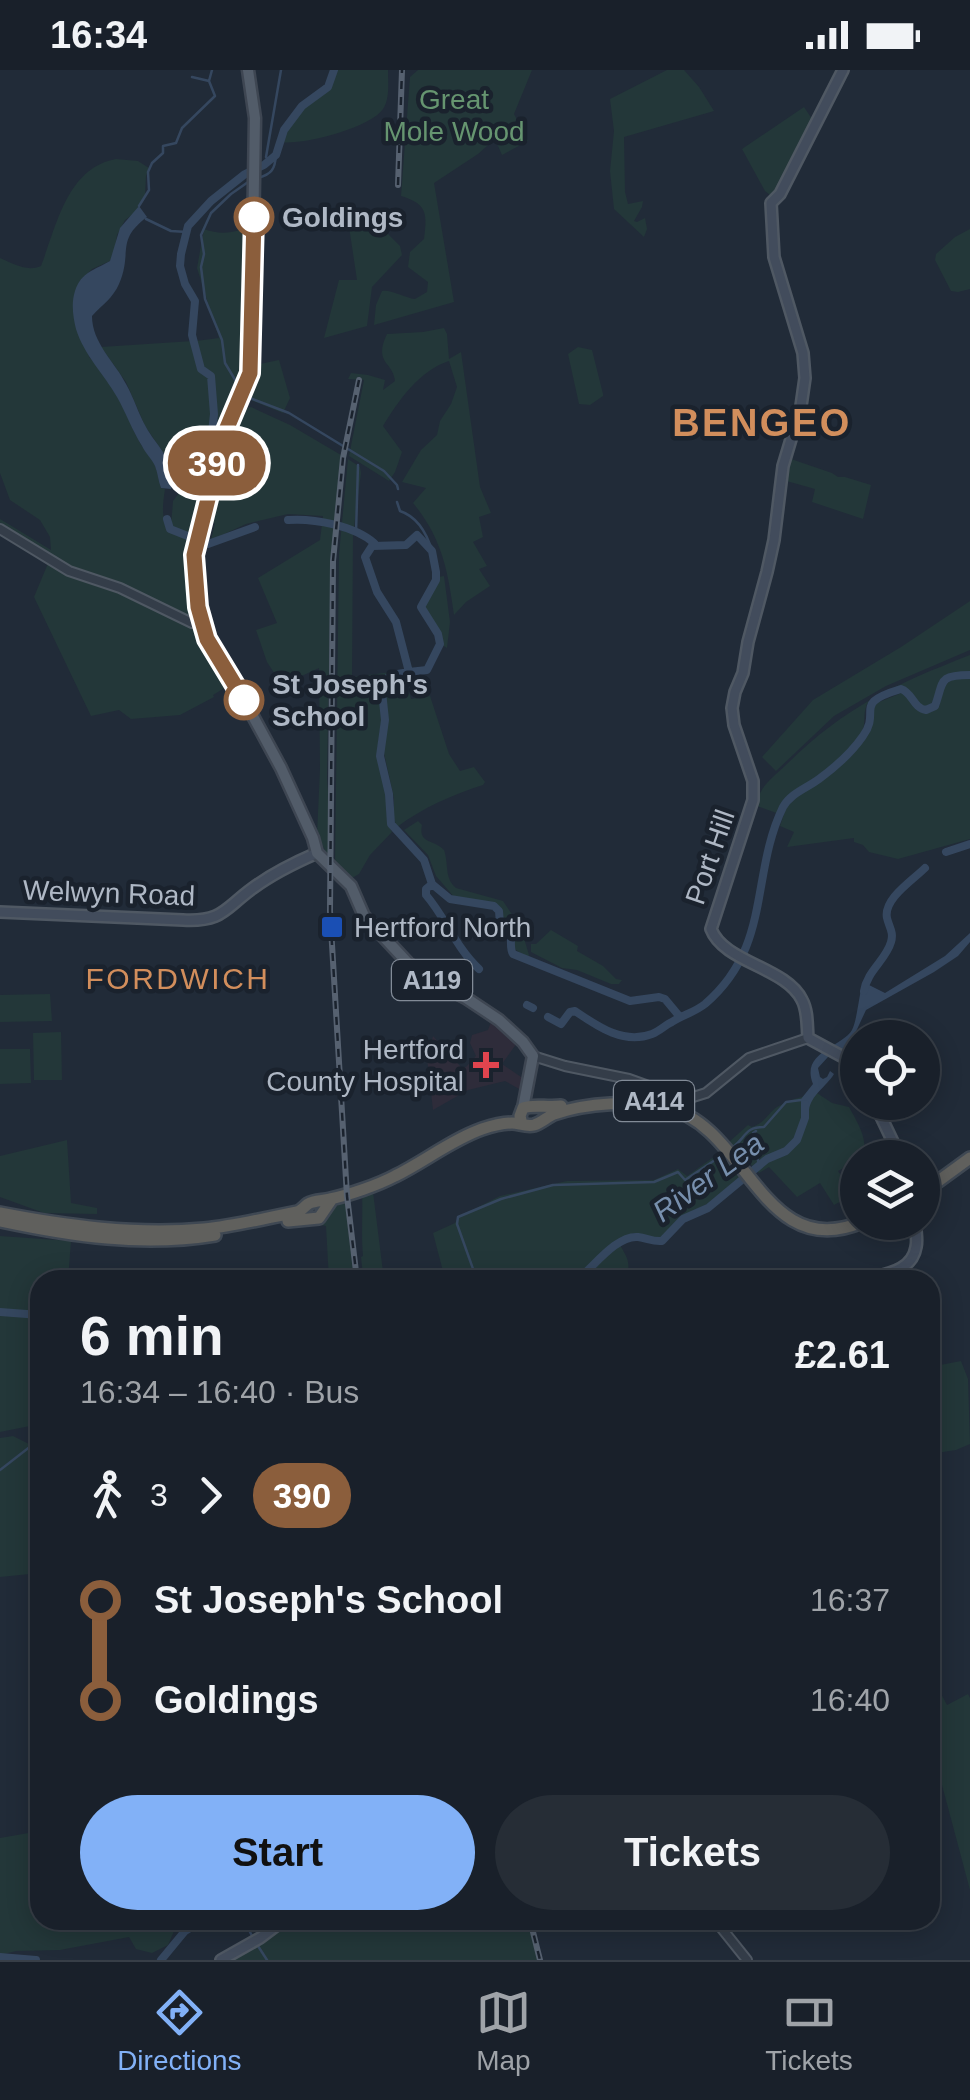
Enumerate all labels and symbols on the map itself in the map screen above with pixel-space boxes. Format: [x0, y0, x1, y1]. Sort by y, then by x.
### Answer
park label: Great Mole Wood [383, 84, 525, 147]
marker: Goldings [235, 198, 273, 236]
place label: Goldings [282, 202, 403, 233]
district label: BENGEO [672, 402, 852, 444]
line badge: 390 [160, 430, 274, 496]
place label: St Joseph's School [272, 669, 428, 732]
marker: St Joseph's School [225, 681, 263, 719]
street label: Port Hill [679, 806, 741, 908]
street label: Welwyn Road [22, 875, 196, 911]
place label: Hertford North [354, 912, 531, 943]
marker: Hertford North [319, 914, 345, 940]
road number: A119 [392, 960, 472, 1000]
district label: FORDWICH [86, 962, 270, 995]
place label: Hertford County Hospital [266, 1034, 464, 1097]
marker: Hertford County Hospital [473, 1052, 499, 1078]
road number: A414 [614, 1081, 694, 1121]
water label: River Lea [646, 1126, 770, 1228]

